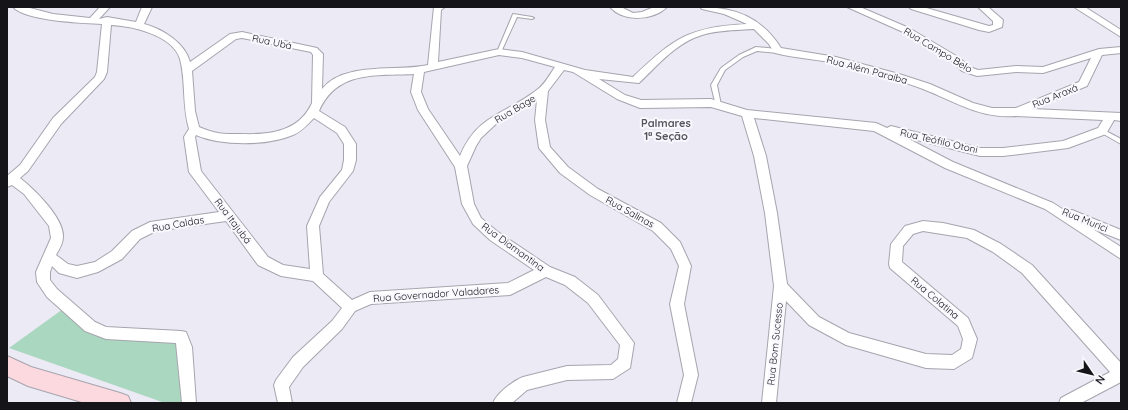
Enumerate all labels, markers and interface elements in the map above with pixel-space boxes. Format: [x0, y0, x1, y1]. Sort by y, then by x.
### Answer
street label: Rua Campo Belo [901, 24, 975, 76]
street label: Rua Ubá [251, 31, 293, 53]
street label: Rua Além Paraíba [825, 53, 909, 87]
street label: Rua Araxá [1030, 81, 1080, 111]
street label: Rua Bage [492, 92, 538, 126]
district label: Palmares 1ª Seção [641, 116, 691, 143]
street label: Rua Teófilo Otoni [899, 126, 979, 156]
street label: Rua Salinas [603, 193, 657, 231]
street label: Rua Itajubá [212, 196, 254, 246]
street label: Rua Murici [1060, 205, 1110, 235]
street label: Rua Caldas [151, 213, 205, 235]
street label: Rua Diamantina [479, 220, 547, 274]
street label: Rua Colatina [908, 274, 962, 322]
street label: Rua Governador Valadares [373, 283, 500, 305]
street label: Rua Bom Sucesso [764, 302, 786, 386]
north arrow [1072, 354, 1112, 394]
text: N [1092, 372, 1108, 387]

